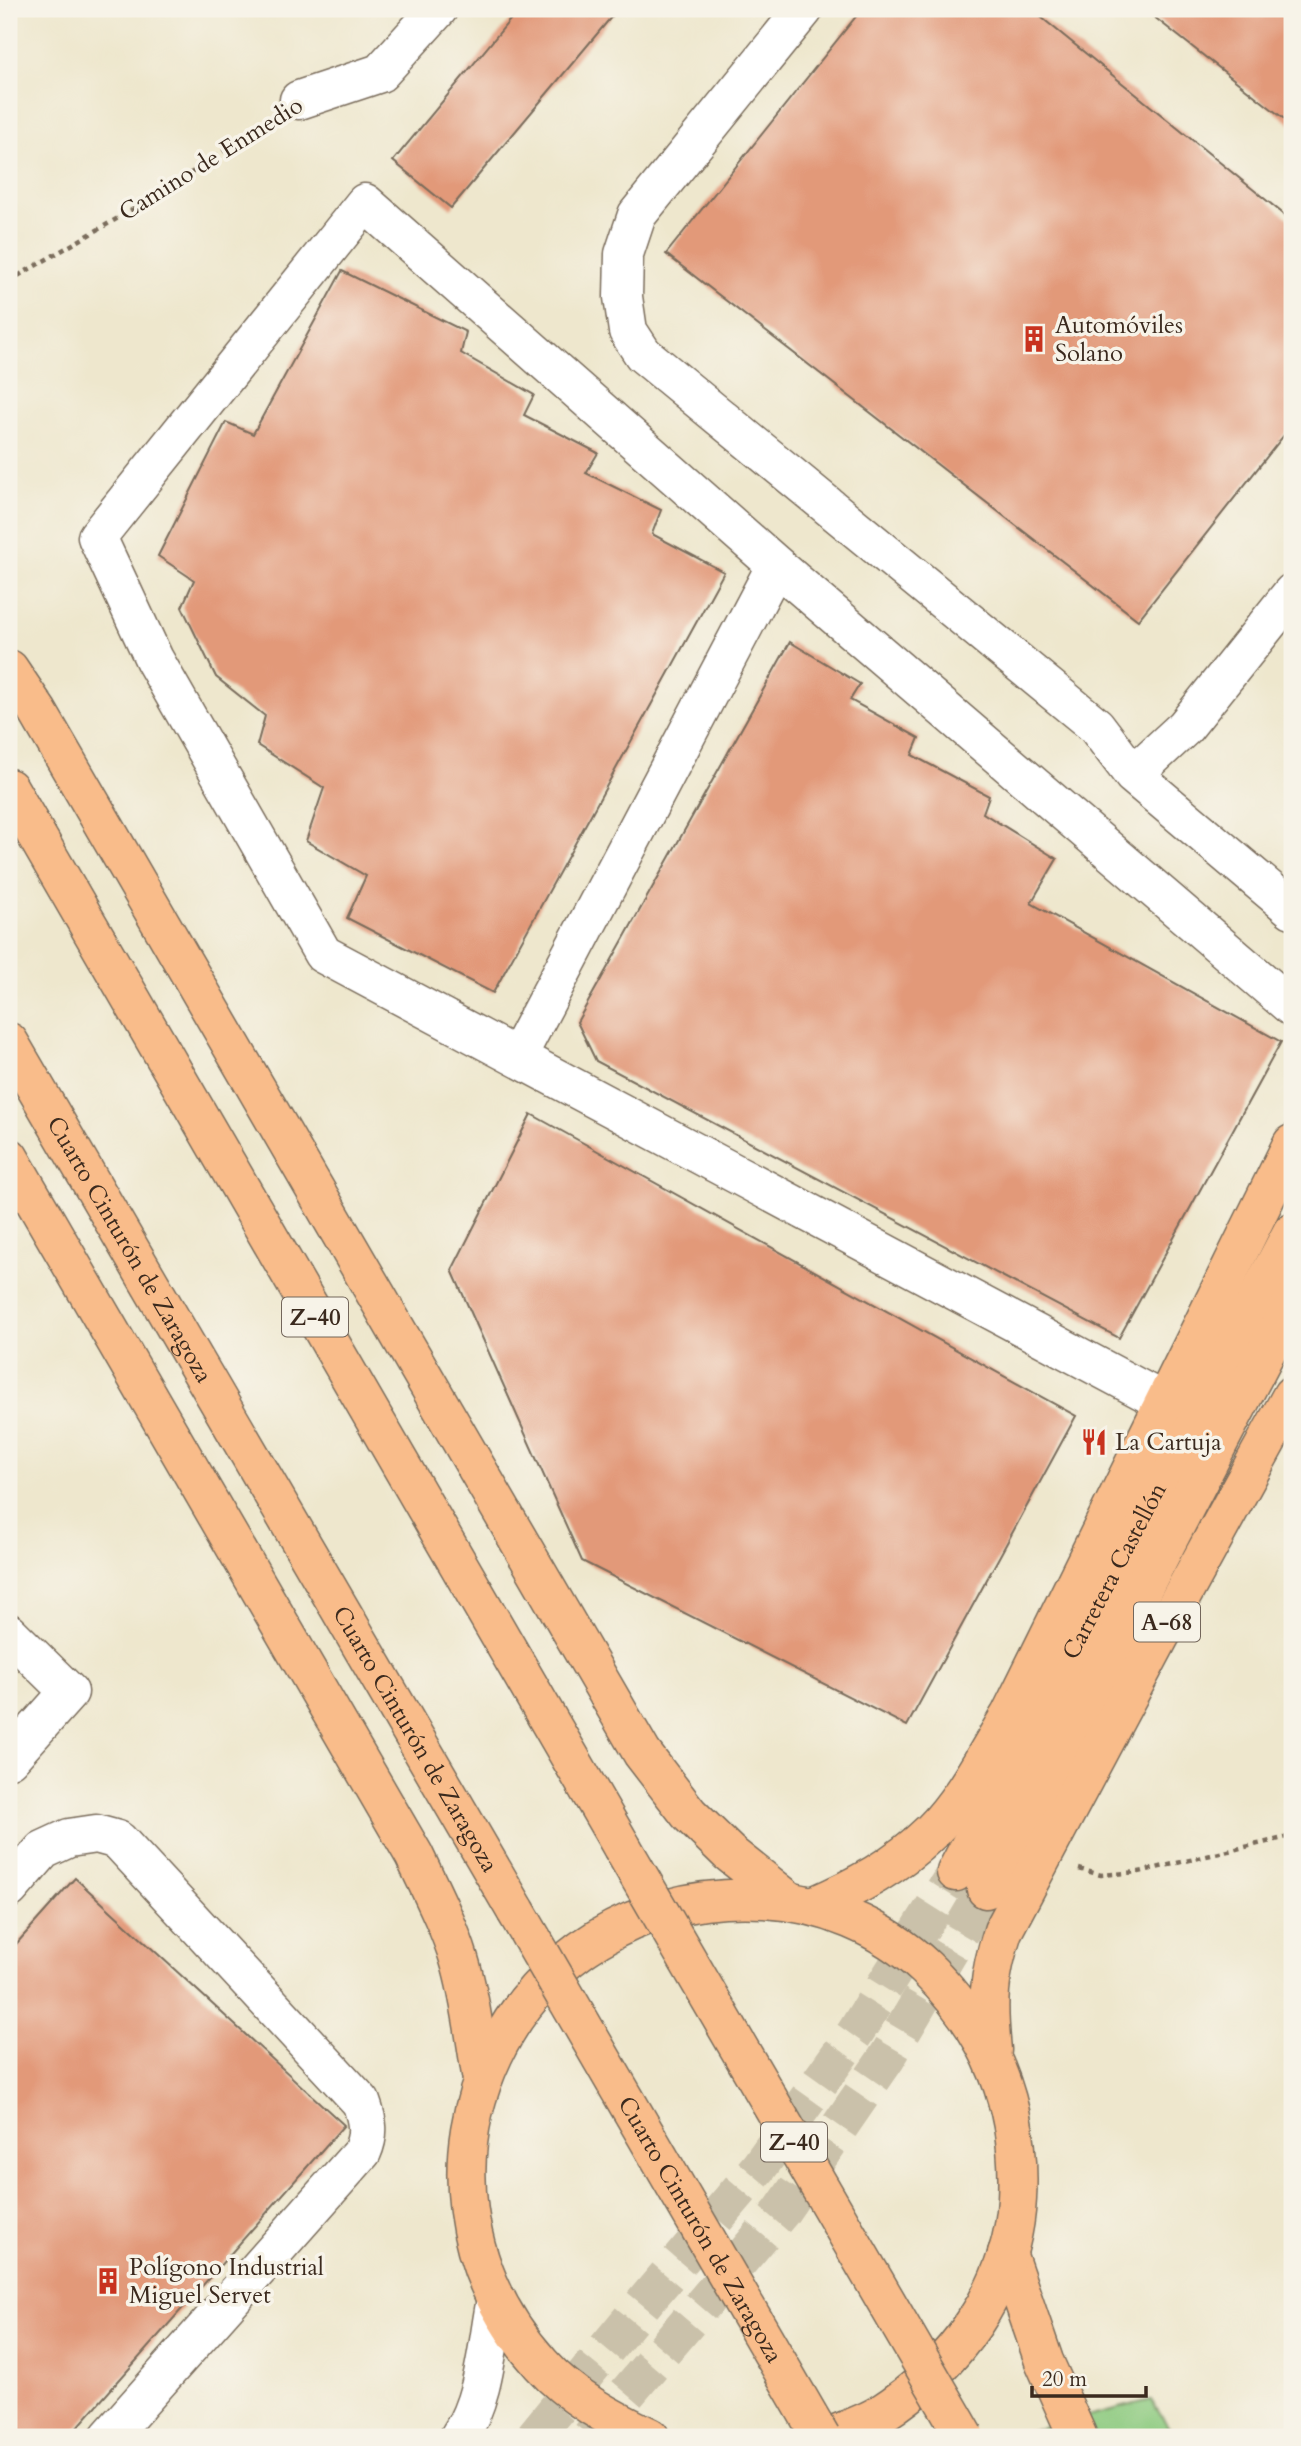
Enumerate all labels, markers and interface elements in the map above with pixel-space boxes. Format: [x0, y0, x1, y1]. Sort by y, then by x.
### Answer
street label: Camino de Enmedio [113, 89, 309, 229]
place label: Automóviles Solano [1055, 309, 1183, 370]
building icon: Automóviles Solano [1019, 324, 1049, 354]
street label: Cuarto Cinturón de Zaragoza [39, 1110, 221, 1389]
road number: Z-40 [282, 1298, 348, 1336]
place label: La Cartuja [1115, 1426, 1222, 1459]
restaurant icon: La Cartuja [1079, 1427, 1109, 1457]
street label: Carretera Castellón [1054, 1476, 1174, 1665]
street label: Cuarto Cinturón de Zaragoza [325, 1600, 507, 1879]
road number: A-68 [1134, 1602, 1200, 1642]
street label: Cuarto Cinturón de Zaragoza [610, 2090, 791, 2369]
road number: Z-40 [761, 2122, 827, 2162]
place label: Polígono Industrial Miguel Servet [129, 2251, 324, 2312]
building icon: Polígono Industrial Miguel Servet [93, 2266, 123, 2296]
scale bar [1032, 2355, 1145, 2399]
text: 20 m [1042, 2365, 1087, 2394]

